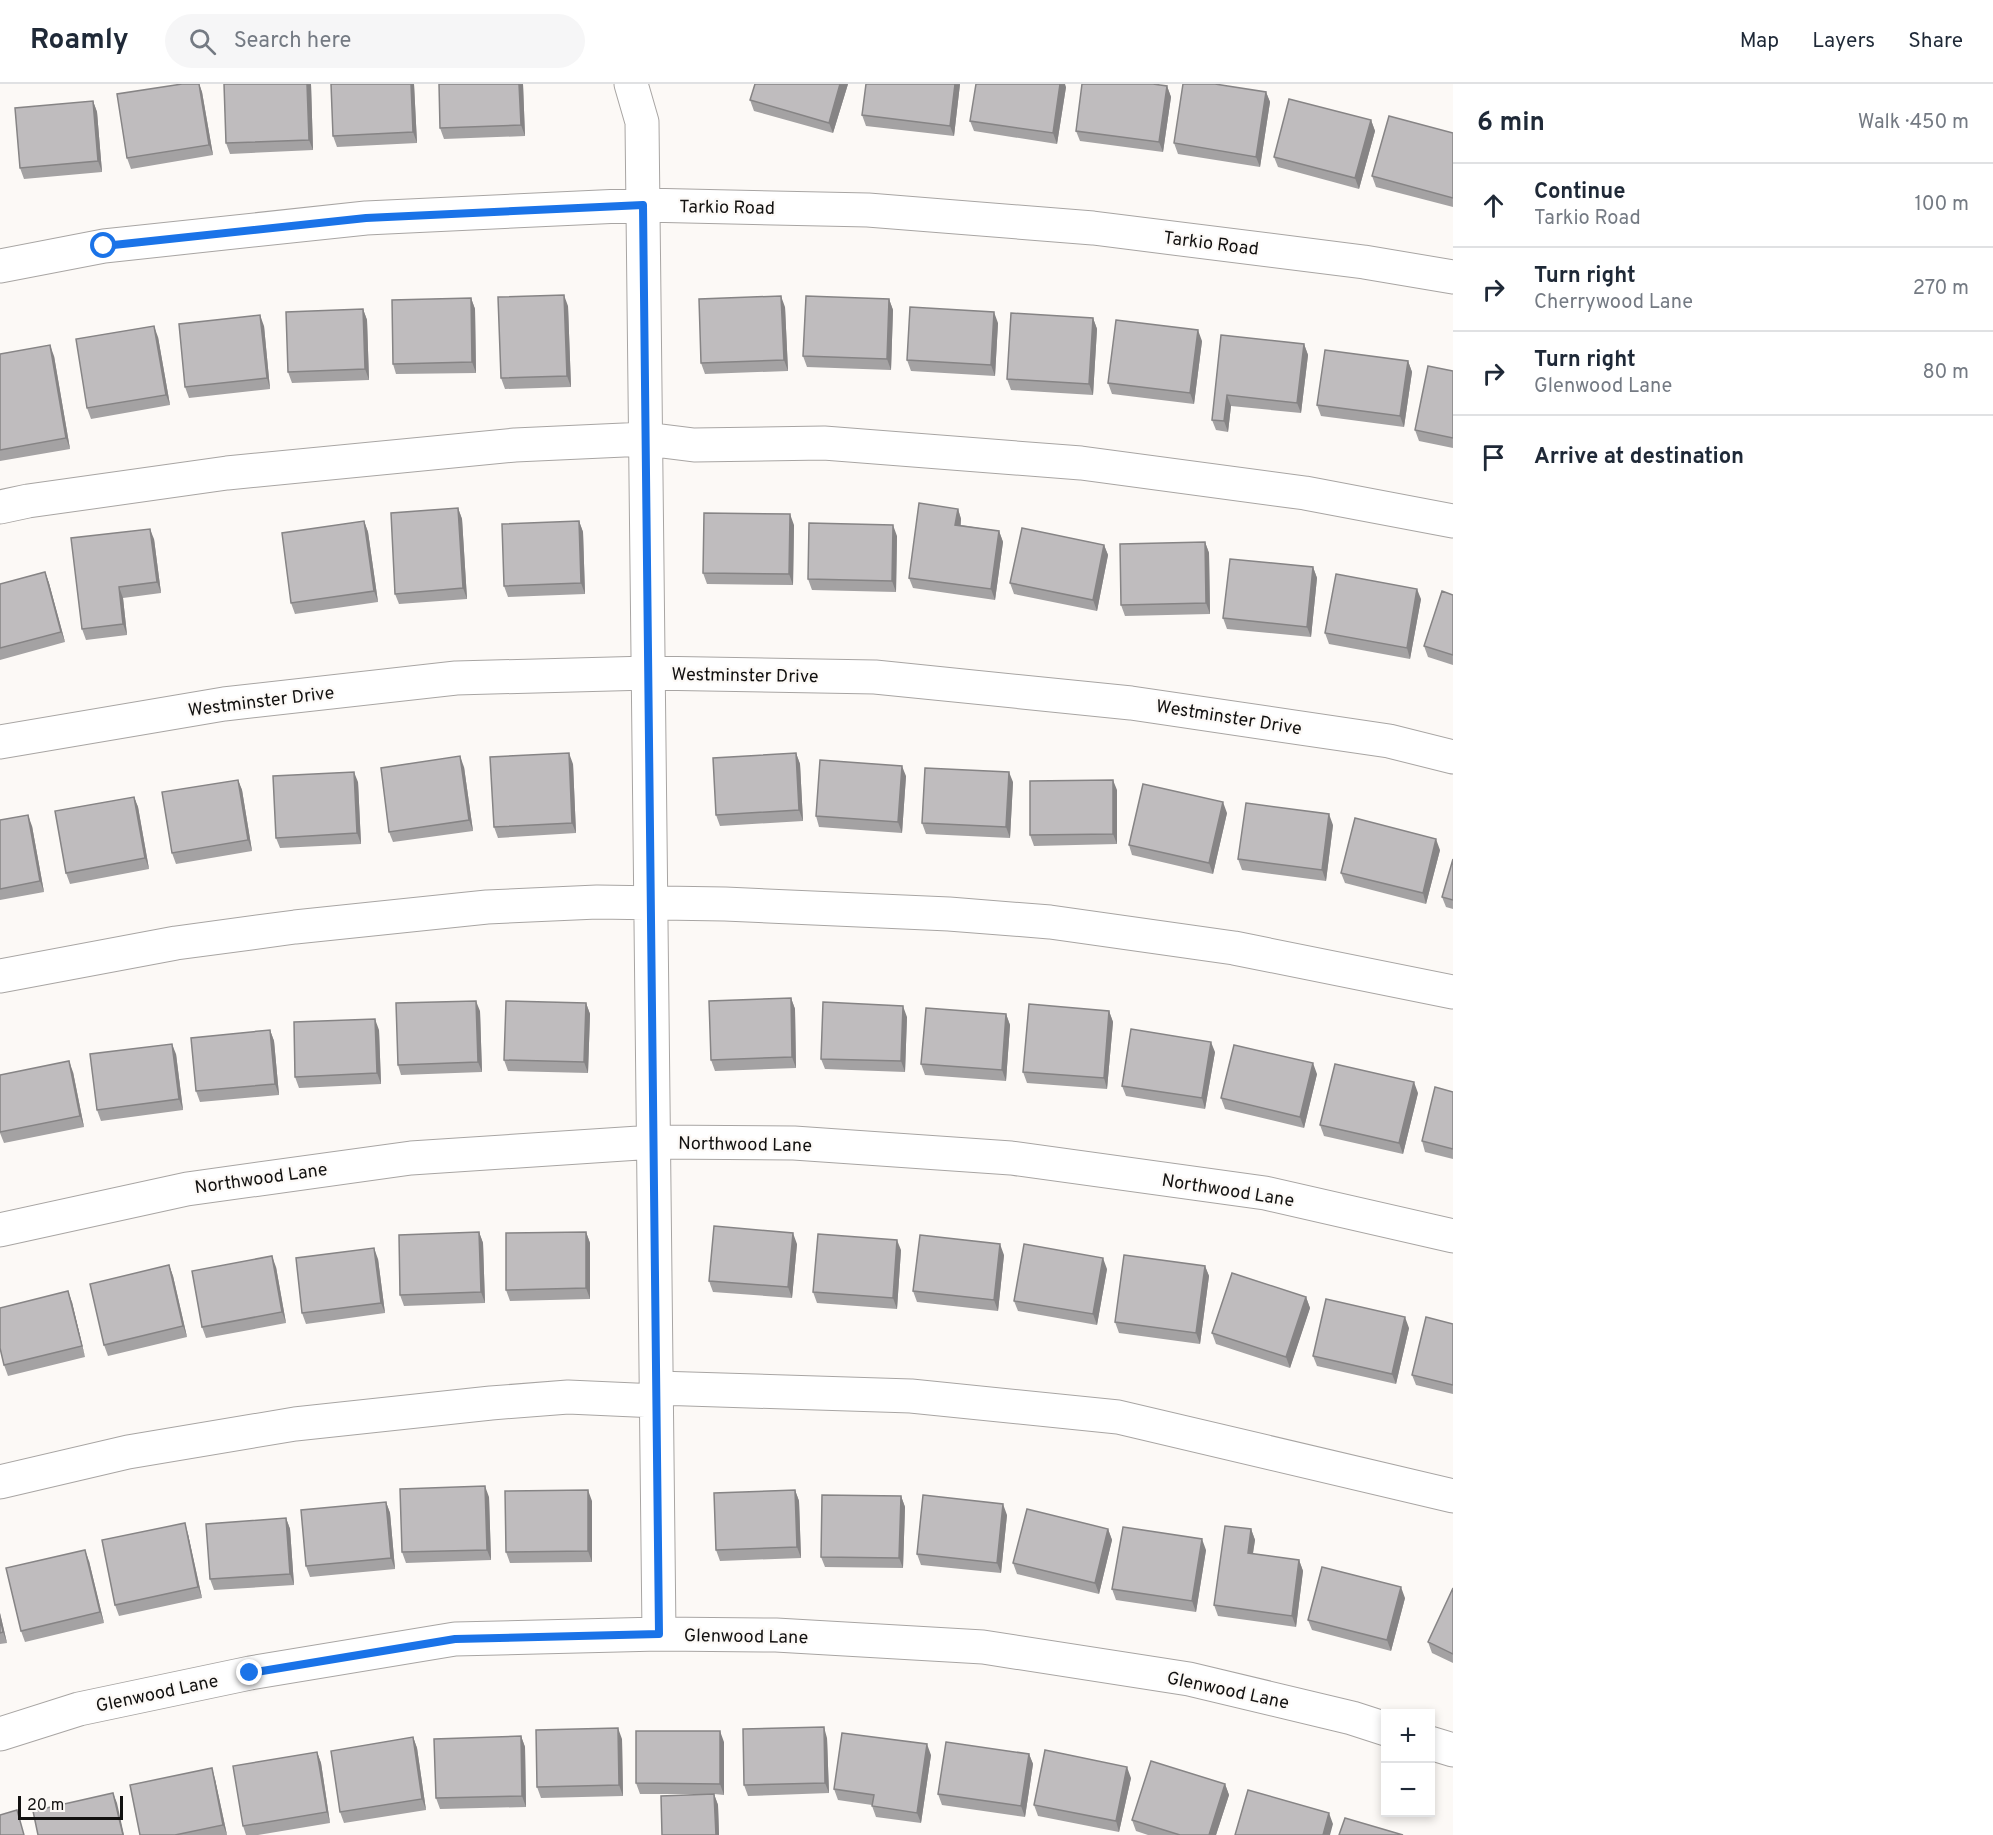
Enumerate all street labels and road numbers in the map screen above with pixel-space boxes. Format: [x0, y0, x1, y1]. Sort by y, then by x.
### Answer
street label: Tarkio Road [679, 196, 775, 221]
street label: Tarkio Road [1162, 227, 1260, 262]
street label: Westminster Drive [671, 664, 819, 689]
street label: Westminster Drive [187, 682, 336, 723]
street label: Westminster Drive [1154, 696, 1303, 741]
street label: Northwood Lane [678, 1133, 812, 1158]
street label: Northwood Lane [193, 1159, 329, 1200]
street label: Northwood Lane [1160, 1170, 1296, 1213]
street label: Glenwood Lane [684, 1625, 808, 1650]
street label: Glenwood Lane [1164, 1667, 1291, 1716]
street label: Glenwood Lane [94, 1670, 221, 1719]

